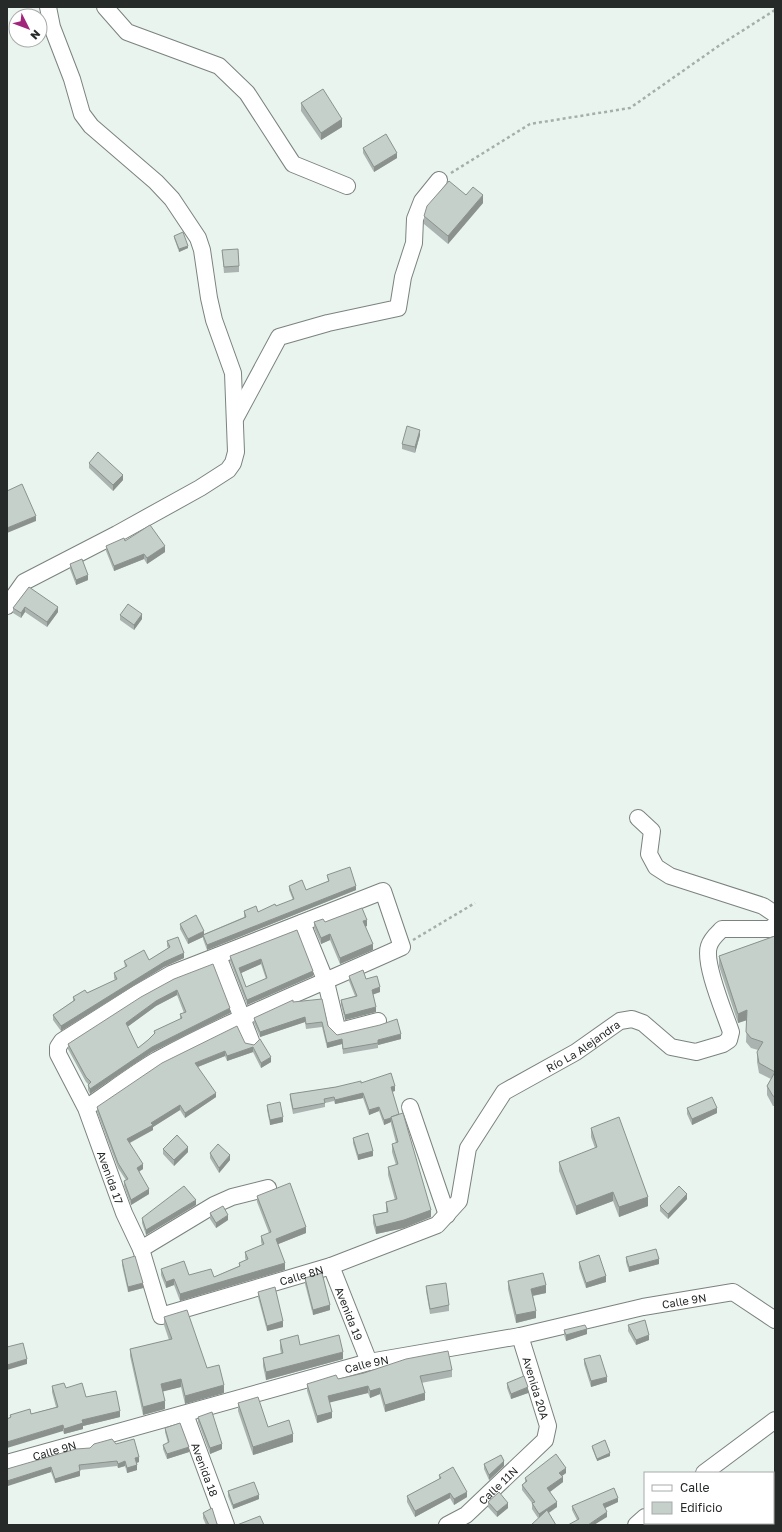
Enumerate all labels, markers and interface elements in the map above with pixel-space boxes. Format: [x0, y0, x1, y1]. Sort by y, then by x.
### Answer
north arrow [8, 8, 48, 48]
text: N [28, 28, 43, 42]
street label: Río La Alejandra [544, 1017, 622, 1074]
street label: Avenida 17 [95, 1149, 127, 1206]
street label: Calle 8N [278, 1262, 325, 1287]
street label: Avenida 19 [333, 1285, 366, 1342]
street label: Calle 9N [661, 1290, 707, 1310]
street label: Calle 9N [343, 1352, 389, 1375]
street label: Avenida 20A [520, 1355, 552, 1422]
street label: Calle 9N [31, 1438, 78, 1462]
street label: Avenida 18 [190, 1441, 221, 1498]
street label: Calle 11N [475, 1463, 520, 1507]
legend [644, 1472, 774, 1524]
text: Calle [680, 1480, 710, 1495]
text: Edificio [680, 1500, 722, 1515]

